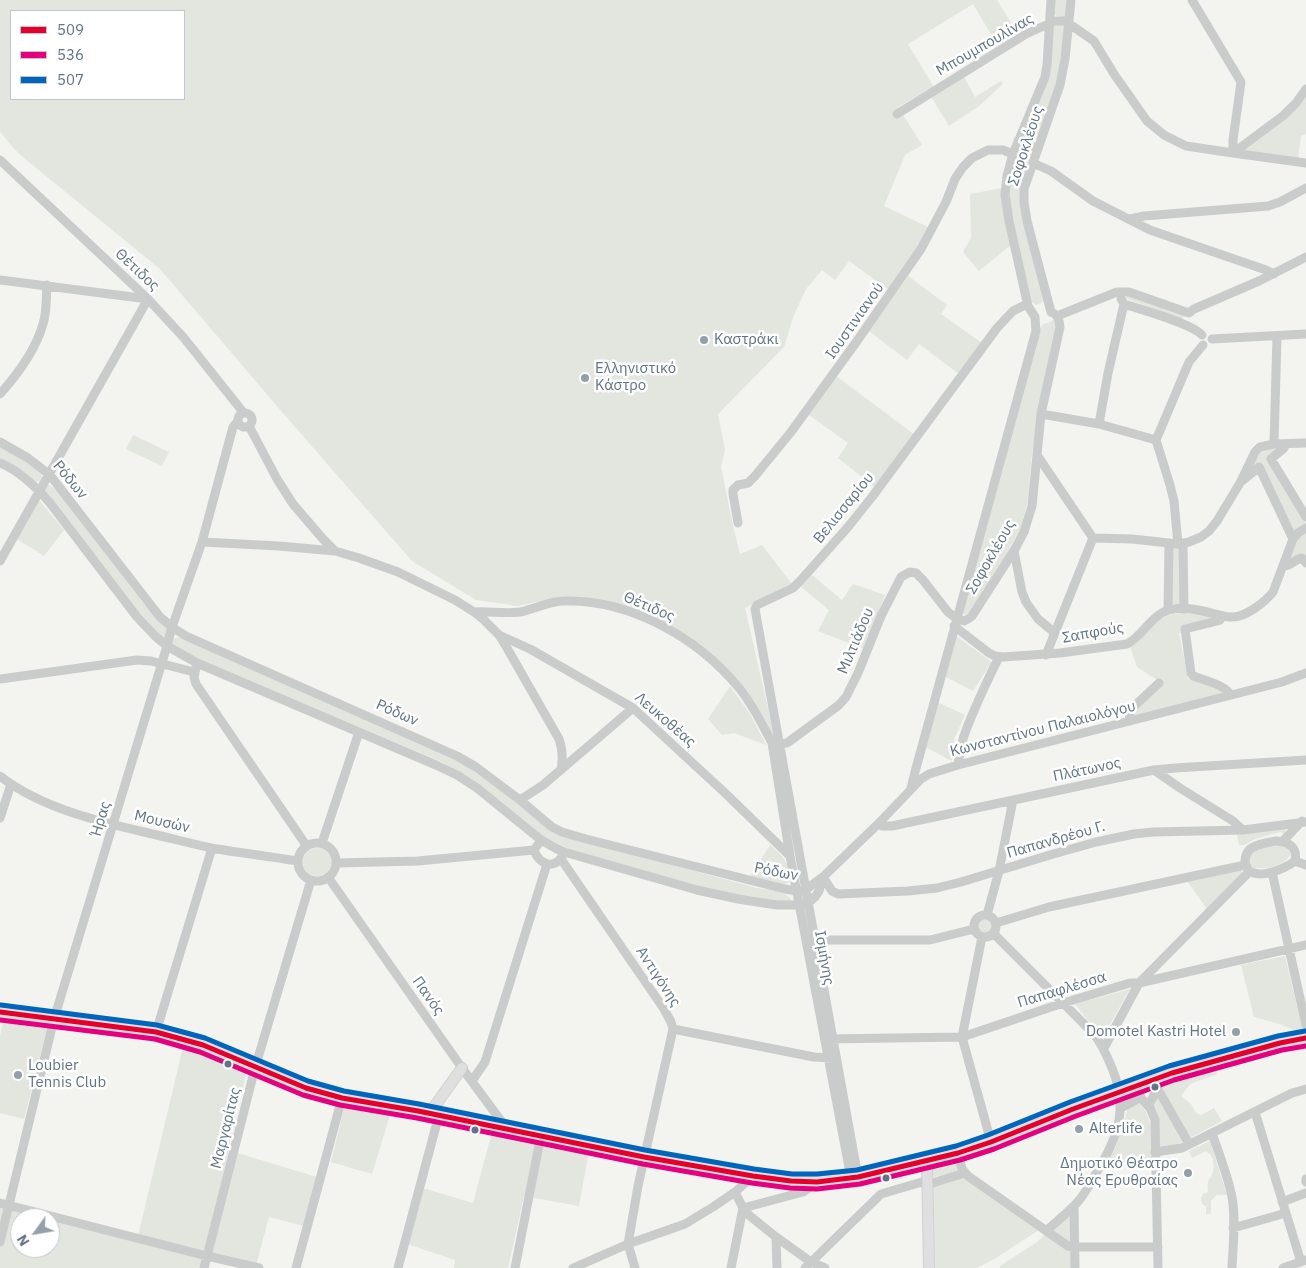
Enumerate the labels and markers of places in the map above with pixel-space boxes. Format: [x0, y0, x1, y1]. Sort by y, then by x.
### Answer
place label: Καστράκι [714, 331, 779, 349]
marker: Καστράκι [698, 334, 710, 346]
place label: Ελληνιστικό Κάστρο [595, 360, 676, 395]
marker: Ελληνιστικό Κάστρο [579, 372, 591, 384]
place label: Domotel Kastri Hotel [1086, 1023, 1226, 1041]
marker: Domotel Kastri Hotel [1230, 1026, 1242, 1038]
place label: Loubier Tennis Club [28, 1057, 106, 1092]
unlabelled marker [223, 1059, 233, 1069]
marker: Loubier Tennis Club [12, 1069, 24, 1081]
unlabelled marker [1150, 1082, 1160, 1092]
place label: Alterlife [1089, 1120, 1142, 1138]
marker: Alterlife [1073, 1123, 1085, 1135]
unlabelled marker [470, 1125, 480, 1135]
place label: Δημοτικό Θέατρο Νέας Ερυθραίας [1060, 1155, 1178, 1190]
marker: Δημοτικό Θέατρο Νέας Ερυθραίας [1182, 1167, 1194, 1179]
unlabelled marker [881, 1173, 891, 1183]

